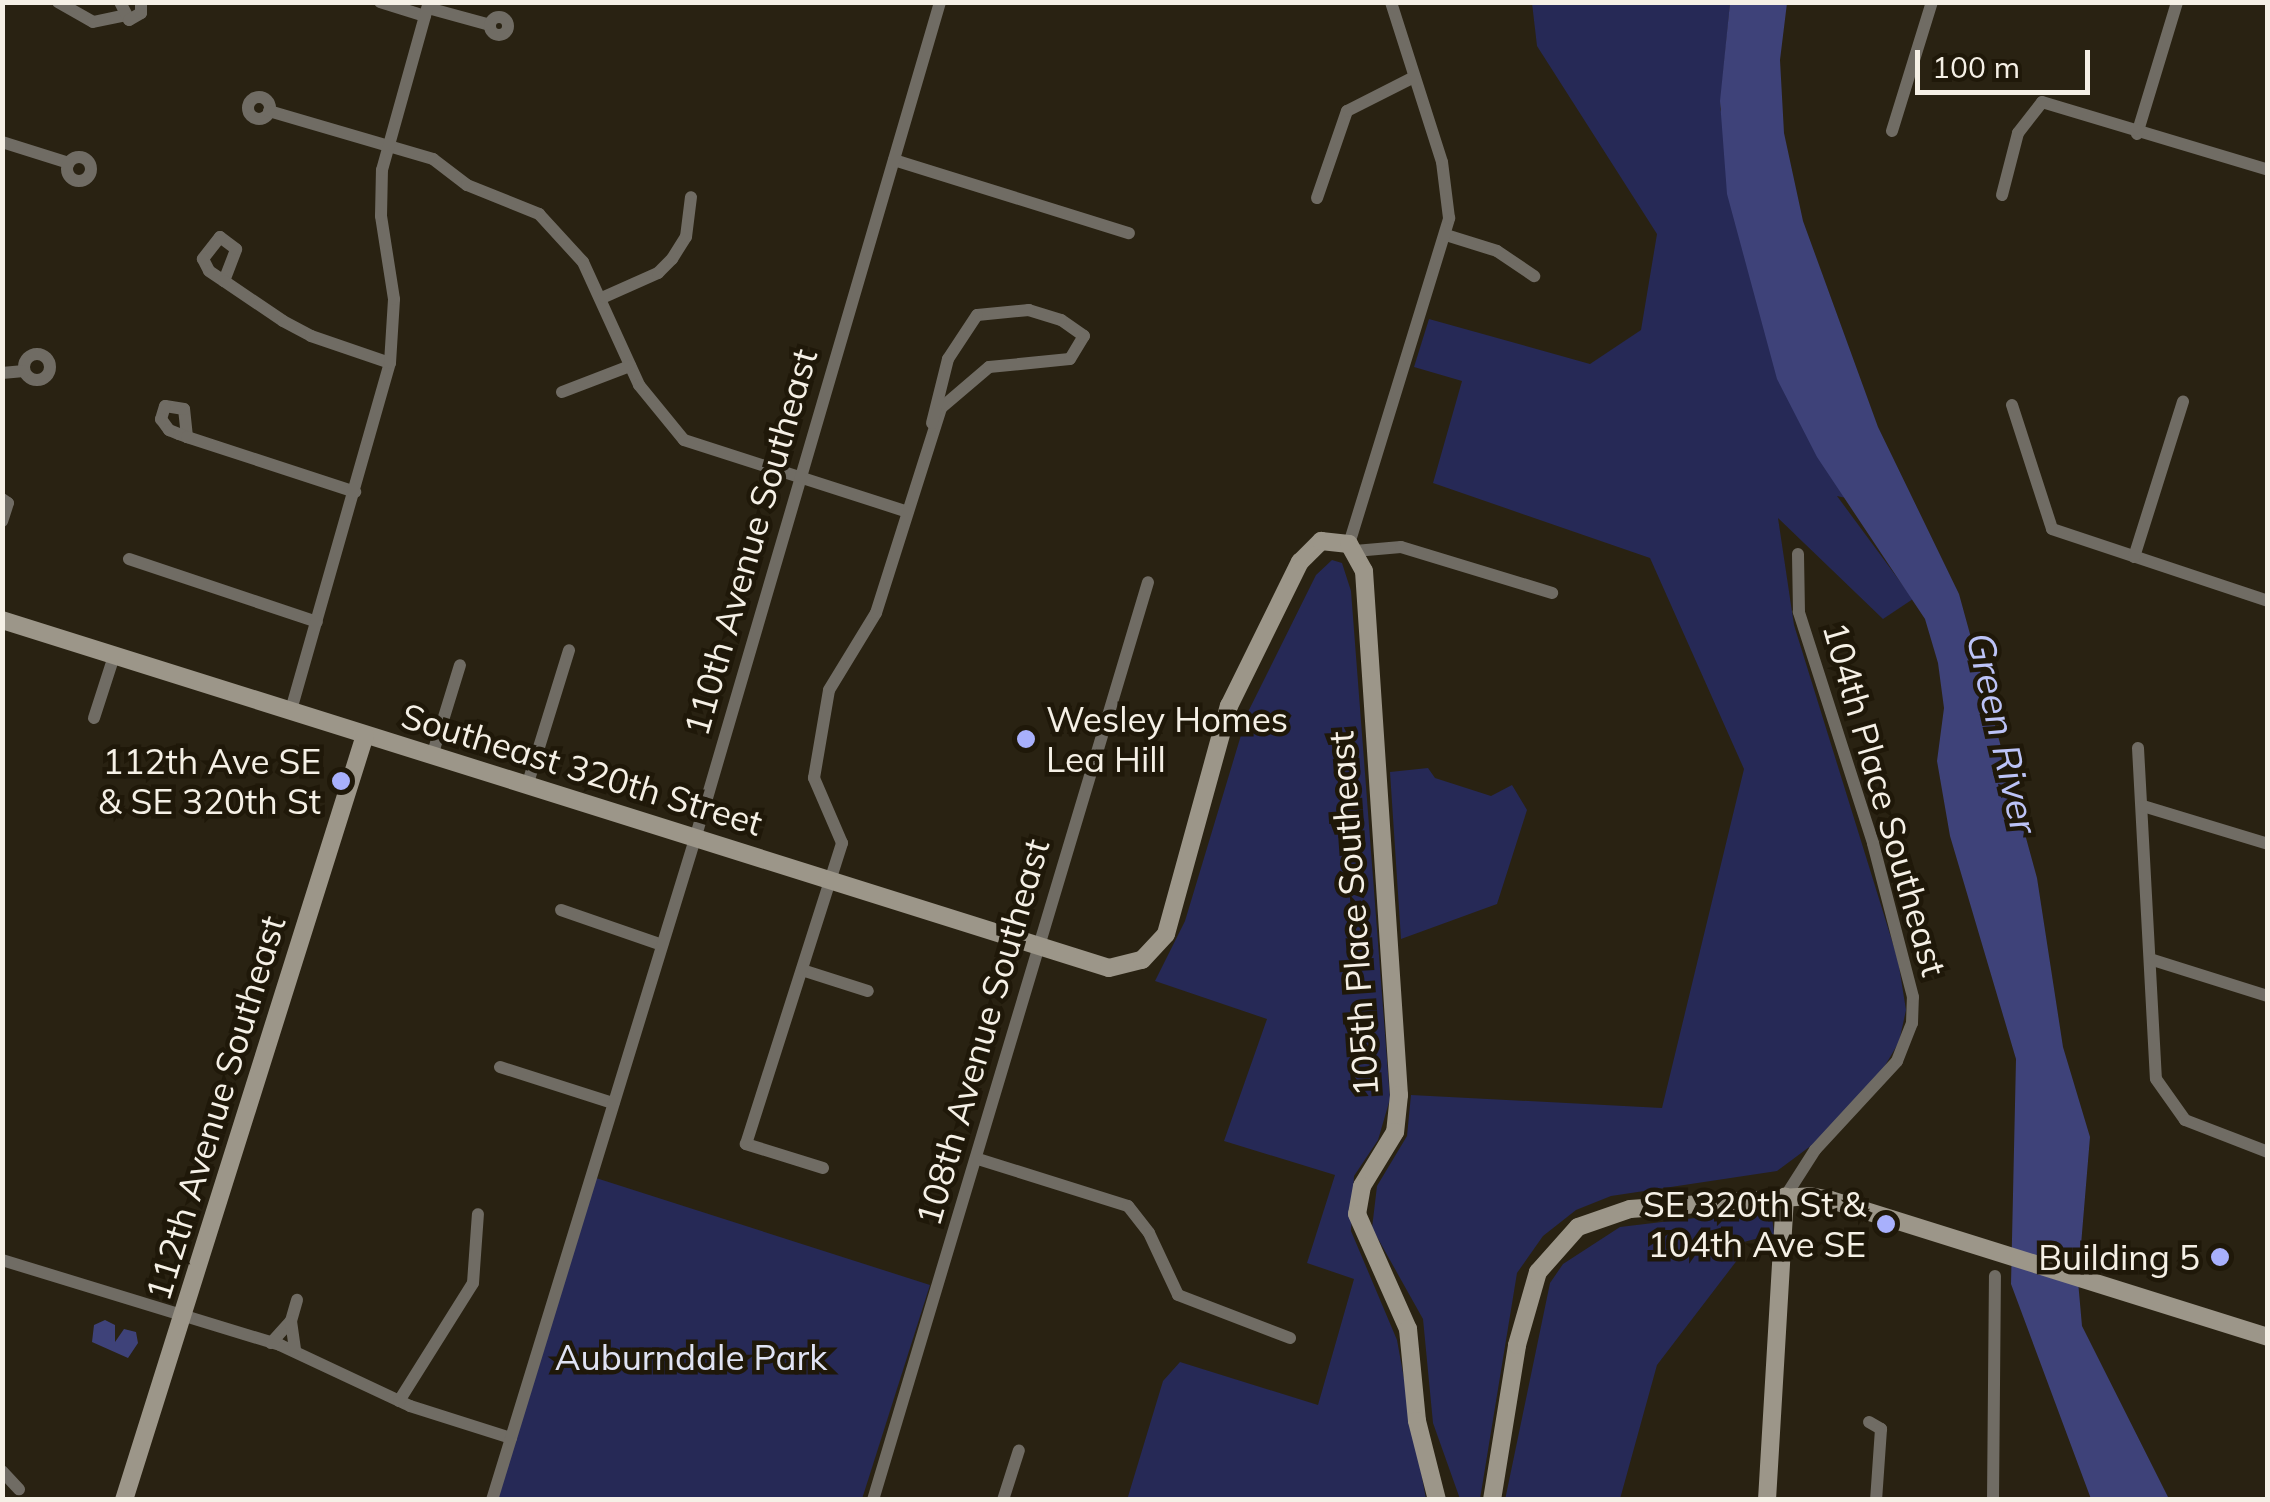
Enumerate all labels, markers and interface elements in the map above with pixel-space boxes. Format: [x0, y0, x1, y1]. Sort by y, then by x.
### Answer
scale bar [1920, 30, 2095, 92]
text: 100 m [1932, 48, 2020, 86]
street label: 110th Avenue Southeast [675, 344, 825, 740]
street label: 104th Place Southeast [1814, 617, 1956, 981]
water label: Green River [1957, 628, 2047, 838]
street label: Southeast 320th Street [397, 694, 767, 844]
place label: Wesley Homes Lea Hill [1046, 698, 1288, 780]
marker: Wesley Homes Lea Hill [1015, 728, 1037, 750]
street label: 105th Place Southeast [1319, 730, 1387, 1098]
place label: 112th Ave SE & SE 320th St [98, 740, 321, 822]
marker: 112th Ave SE & SE 320th St [330, 770, 352, 792]
street label: 108th Avenue Southeast [907, 834, 1057, 1230]
street label: 112th Avenue Southeast [136, 911, 294, 1305]
place label: SE 320th St & 104th Ave SE [1643, 1183, 1866, 1265]
marker: SE 320th St & 104th Ave SE [1875, 1213, 1897, 1235]
place label: Building 5 [2038, 1236, 2200, 1278]
marker: Building 5 [2209, 1246, 2231, 1268]
park label: Auburndale Park [555, 1336, 827, 1378]

